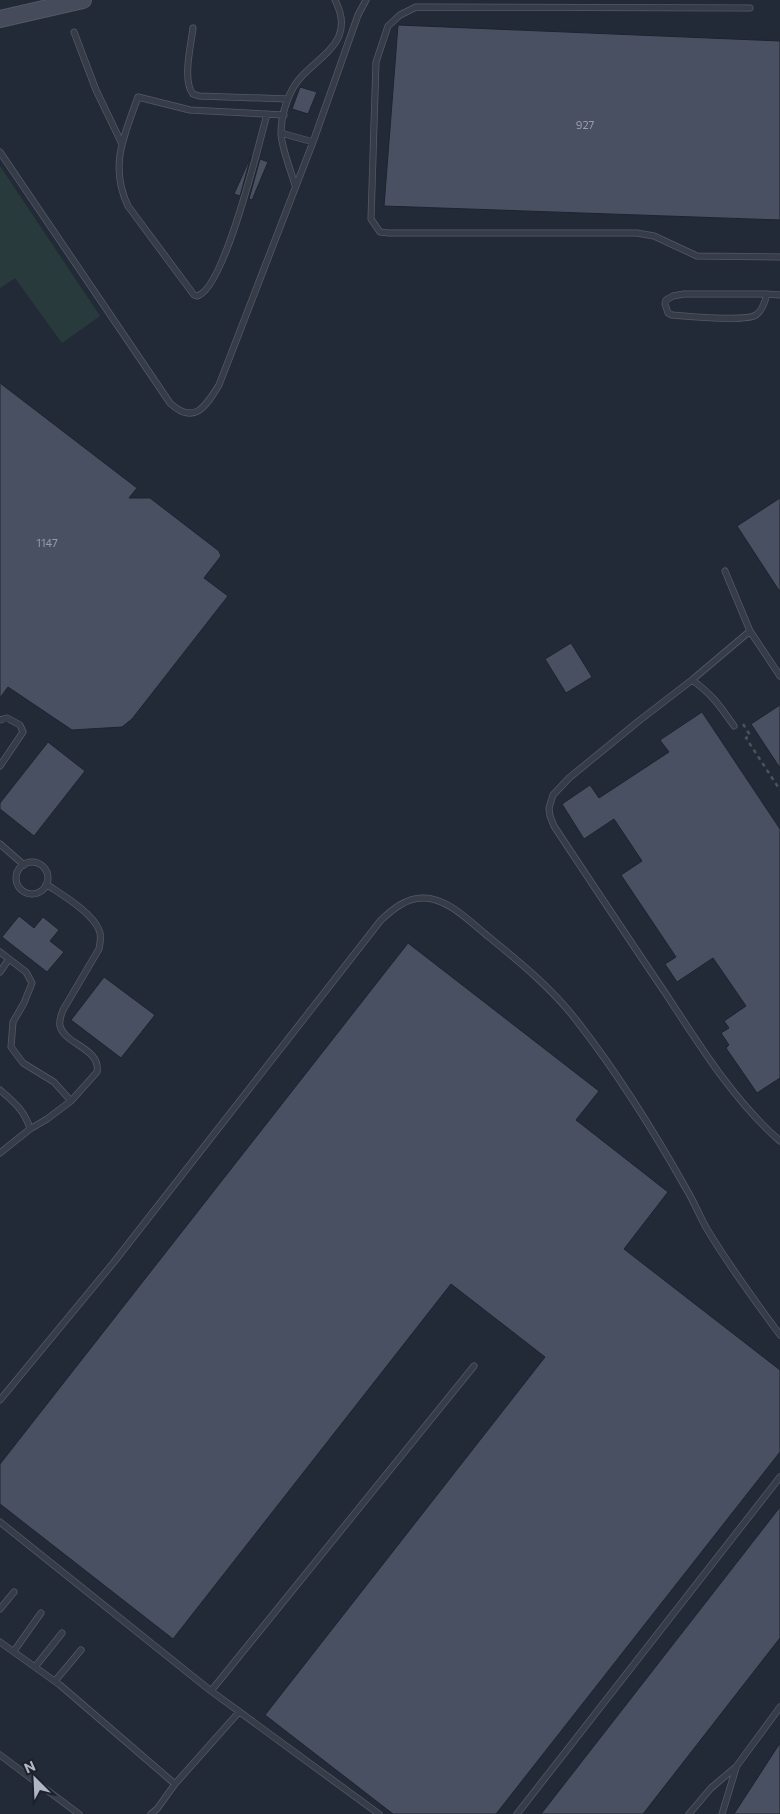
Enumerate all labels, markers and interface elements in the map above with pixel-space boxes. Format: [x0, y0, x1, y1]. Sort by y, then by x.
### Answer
house number: 927 [576, 118, 594, 131]
house number: 1147 [36, 536, 58, 549]
north arrow [10, 1754, 60, 1804]
text: N [21, 1757, 38, 1777]

